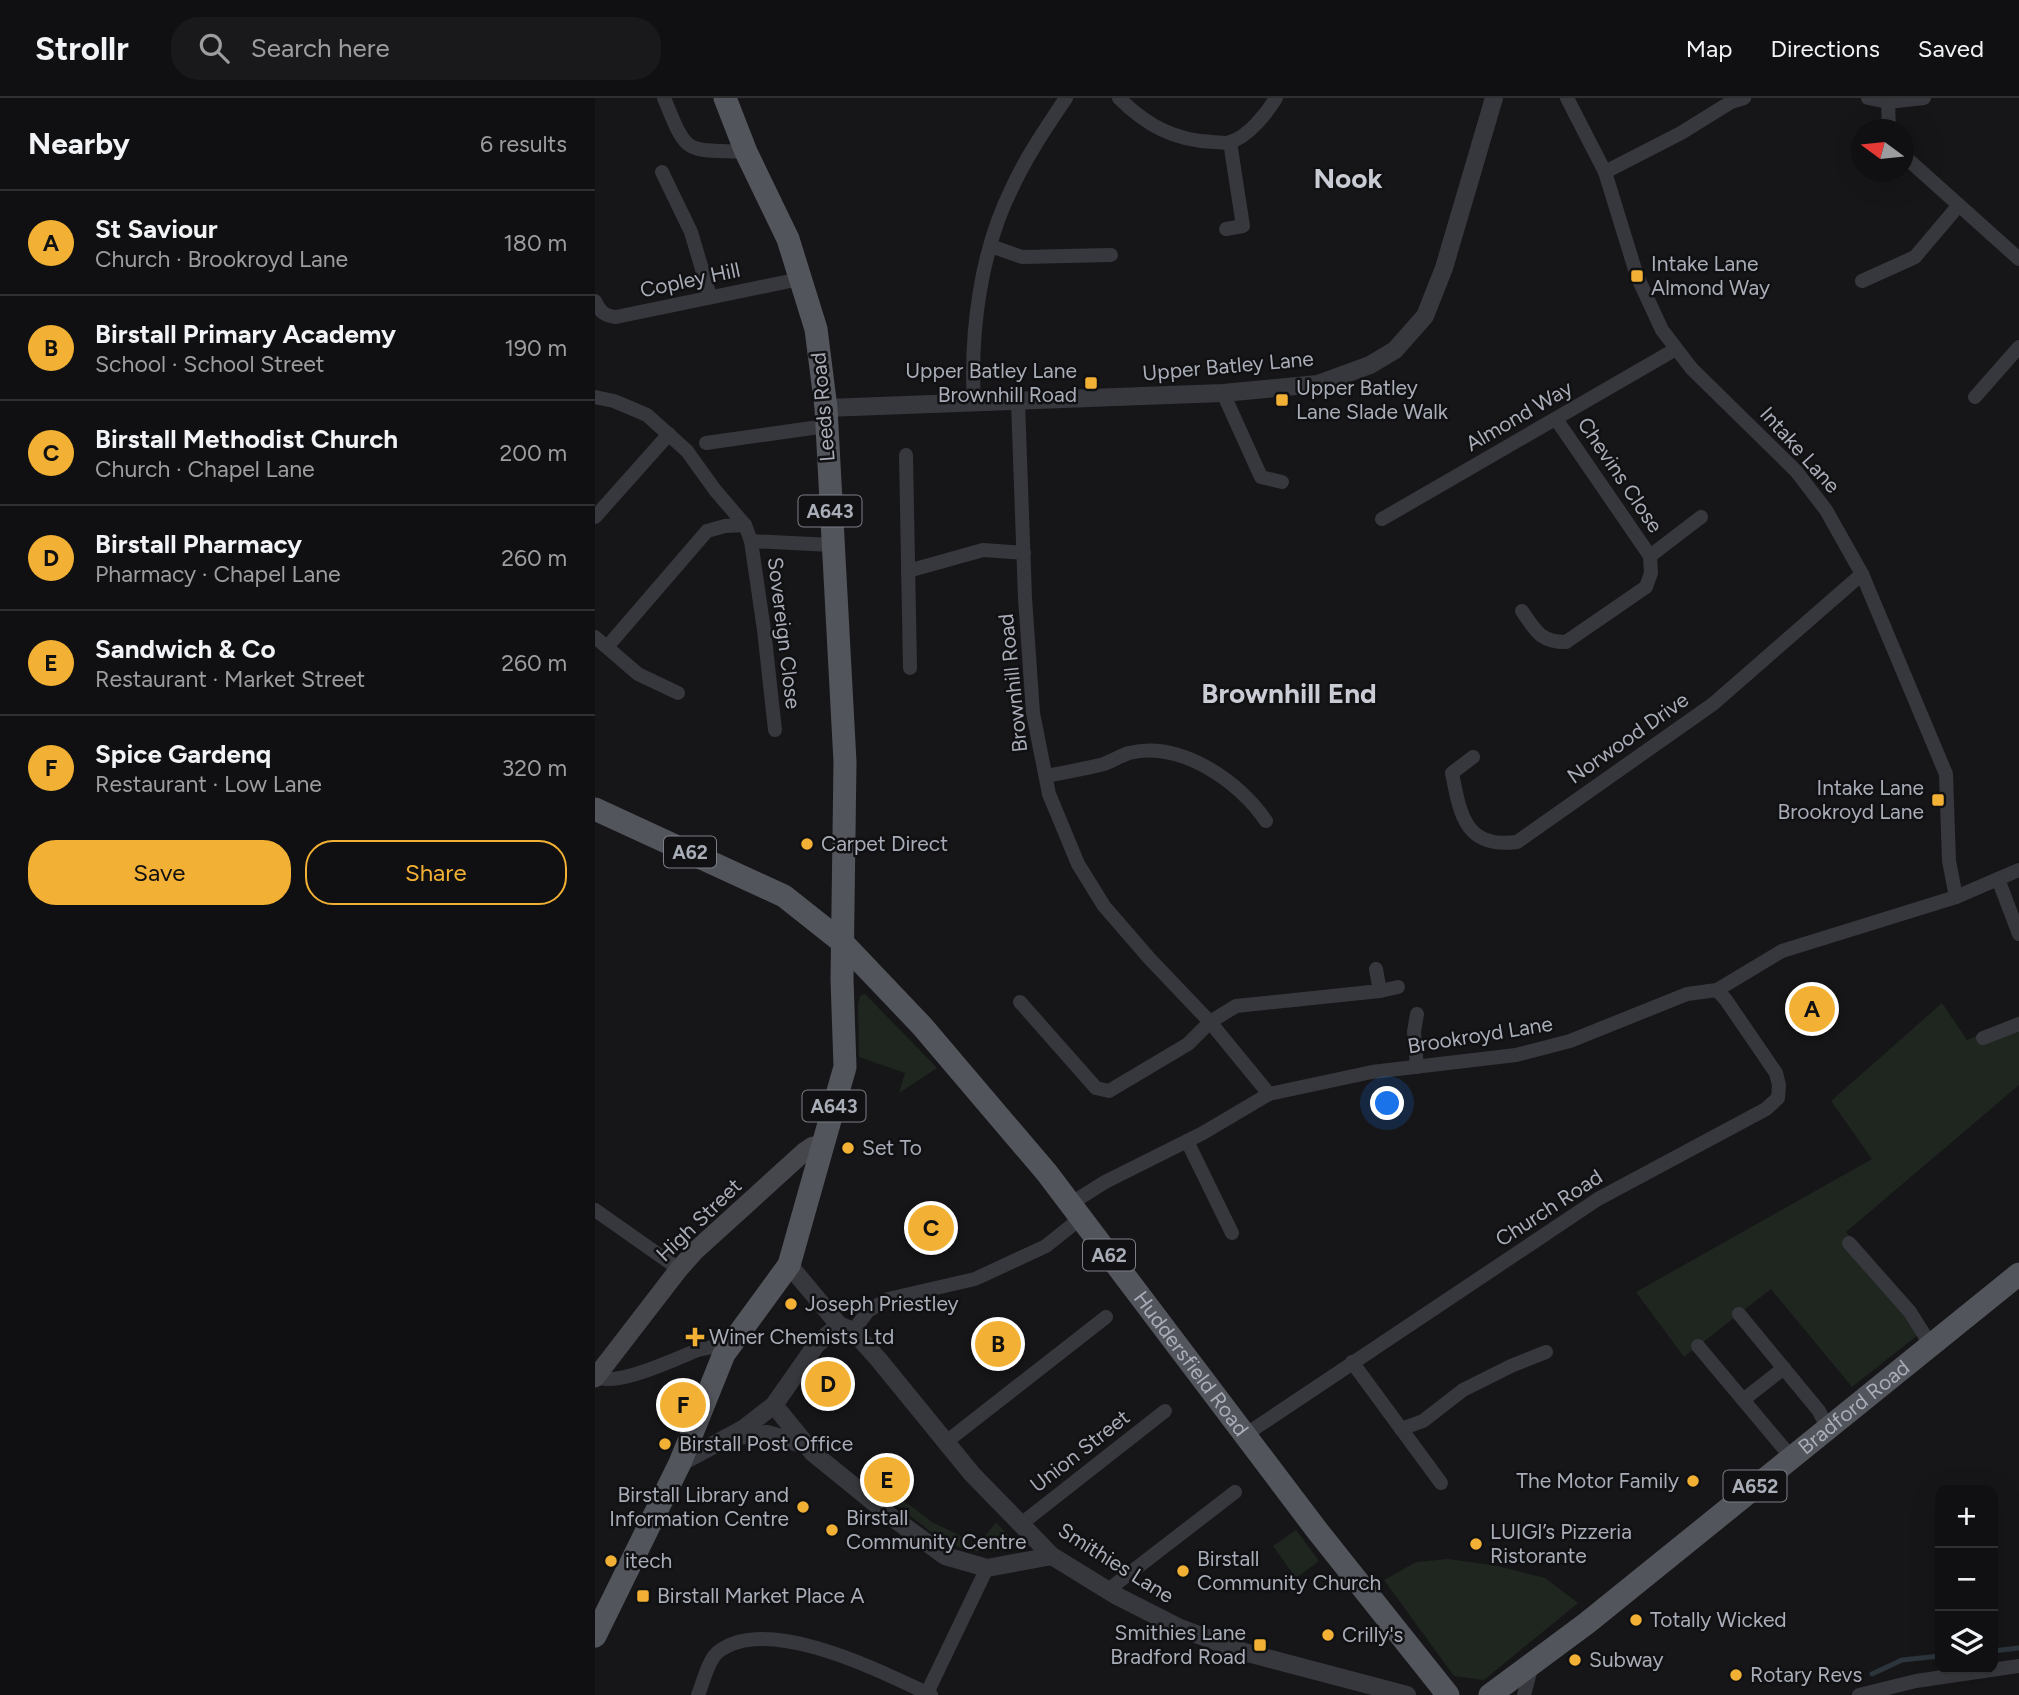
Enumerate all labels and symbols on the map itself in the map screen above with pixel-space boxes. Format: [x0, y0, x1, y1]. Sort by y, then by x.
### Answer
north arrow [1851, 119, 1914, 182]
district label: Nook [1313, 161, 1383, 195]
place label: Intake Lane Almond Way [1651, 251, 1770, 300]
street label: Copley Hill [638, 257, 742, 302]
marker: Intake Lane Almond Way [1629, 268, 1645, 284]
street label: Upper Batley Lane [1141, 346, 1315, 385]
street label: Leeds Road [805, 351, 840, 463]
place label: Upper Batley Lane Brownhill Road [905, 358, 1077, 407]
marker: Upper Batley Lane Brownhill Road [1083, 375, 1099, 391]
place label: Upper Batley Lane Slade Walk [1296, 375, 1449, 424]
street label: Almond Way [1461, 375, 1577, 456]
marker: Upper Batley Lane Slade Walk [1274, 392, 1290, 408]
street label: Intake Lane [1755, 401, 1846, 498]
street label: Chevins Close [1573, 412, 1668, 537]
road number: A643 [799, 496, 861, 526]
street label: Sovereign Close [763, 556, 806, 710]
street label: Brownhill Road [993, 612, 1032, 754]
district label: Brownhill End [1201, 676, 1377, 710]
street label: Norwood Drive [1562, 687, 1693, 789]
place label: Intake Lane Brookroyd Lane [1777, 775, 1924, 824]
marker: Intake Lane Brookroyd Lane [1930, 792, 1946, 808]
place label: Carpet Direct [821, 831, 948, 856]
road number: A62 [664, 836, 716, 867]
marker: Carpet Direct [799, 836, 815, 852]
pin: A [1789, 983, 1835, 1035]
street label: Brookroyd Lane [1406, 1011, 1554, 1058]
your location [1370, 1086, 1404, 1120]
road number: A643 [803, 1090, 865, 1122]
place label: Set To [862, 1135, 922, 1160]
marker: Set To [840, 1140, 856, 1156]
street label: Church Road [1491, 1164, 1607, 1251]
street label: High Street [651, 1173, 746, 1266]
pin: C [908, 1202, 954, 1254]
road number: A62 [1083, 1240, 1135, 1270]
street label: Huddersfield Road [1129, 1286, 1254, 1441]
place label: Joseph Priestley [805, 1291, 959, 1316]
marker: Joseph Priestley [783, 1296, 799, 1312]
pin: B [975, 1318, 1021, 1370]
place label: Winer Chemists Ltd [709, 1324, 894, 1349]
marker: Winer Chemists Ltd [687, 1329, 703, 1345]
street label: Bradford Road [1793, 1355, 1914, 1459]
pin: D [805, 1358, 851, 1410]
pin: F [660, 1379, 706, 1431]
street label: Union Street [1025, 1404, 1134, 1497]
place label: Birstall Post Office [679, 1431, 853, 1456]
marker: Birstall Post Office [657, 1436, 673, 1452]
pin: E [864, 1454, 910, 1506]
place label: The Motor Family [1516, 1468, 1679, 1493]
road number: A652 [1723, 1470, 1787, 1502]
marker: The Motor Family [1685, 1473, 1701, 1489]
place label: Birstall Library and Information Centre [609, 1482, 789, 1531]
marker: Birstall Library and Information Centre [795, 1499, 811, 1515]
place label: Birstall Community Centre [846, 1505, 1026, 1554]
street label: Smithies Lane [1054, 1517, 1179, 1608]
place label: LUIGI’s Pizzeria Ristorante [1490, 1519, 1632, 1568]
marker: Birstall Community Centre [824, 1522, 840, 1538]
marker: LUIGI’s Pizzeria Ristorante [1468, 1536, 1484, 1552]
place label: Birstall Community Church [1197, 1546, 1381, 1595]
place label: itech [625, 1548, 672, 1573]
marker: itech [603, 1553, 619, 1569]
marker: Birstall Community Church [1175, 1563, 1191, 1579]
place label: Birstall Market Place A [657, 1583, 864, 1608]
marker: Birstall Market Place A [635, 1588, 651, 1604]
place label: Totally Wicked [1650, 1607, 1787, 1632]
marker: Totally Wicked [1628, 1612, 1644, 1628]
place label: Smithies Lane Bradford Road [1110, 1620, 1246, 1669]
place label: Crilly's [1342, 1622, 1403, 1647]
marker: Crilly's [1320, 1627, 1336, 1643]
marker: Smithies Lane Bradford Road [1252, 1637, 1268, 1653]
place label: Subway [1589, 1647, 1663, 1672]
marker: Subway [1567, 1652, 1583, 1668]
place label: Rotary Revs [1750, 1662, 1862, 1687]
marker: Rotary Revs [1728, 1667, 1744, 1683]

